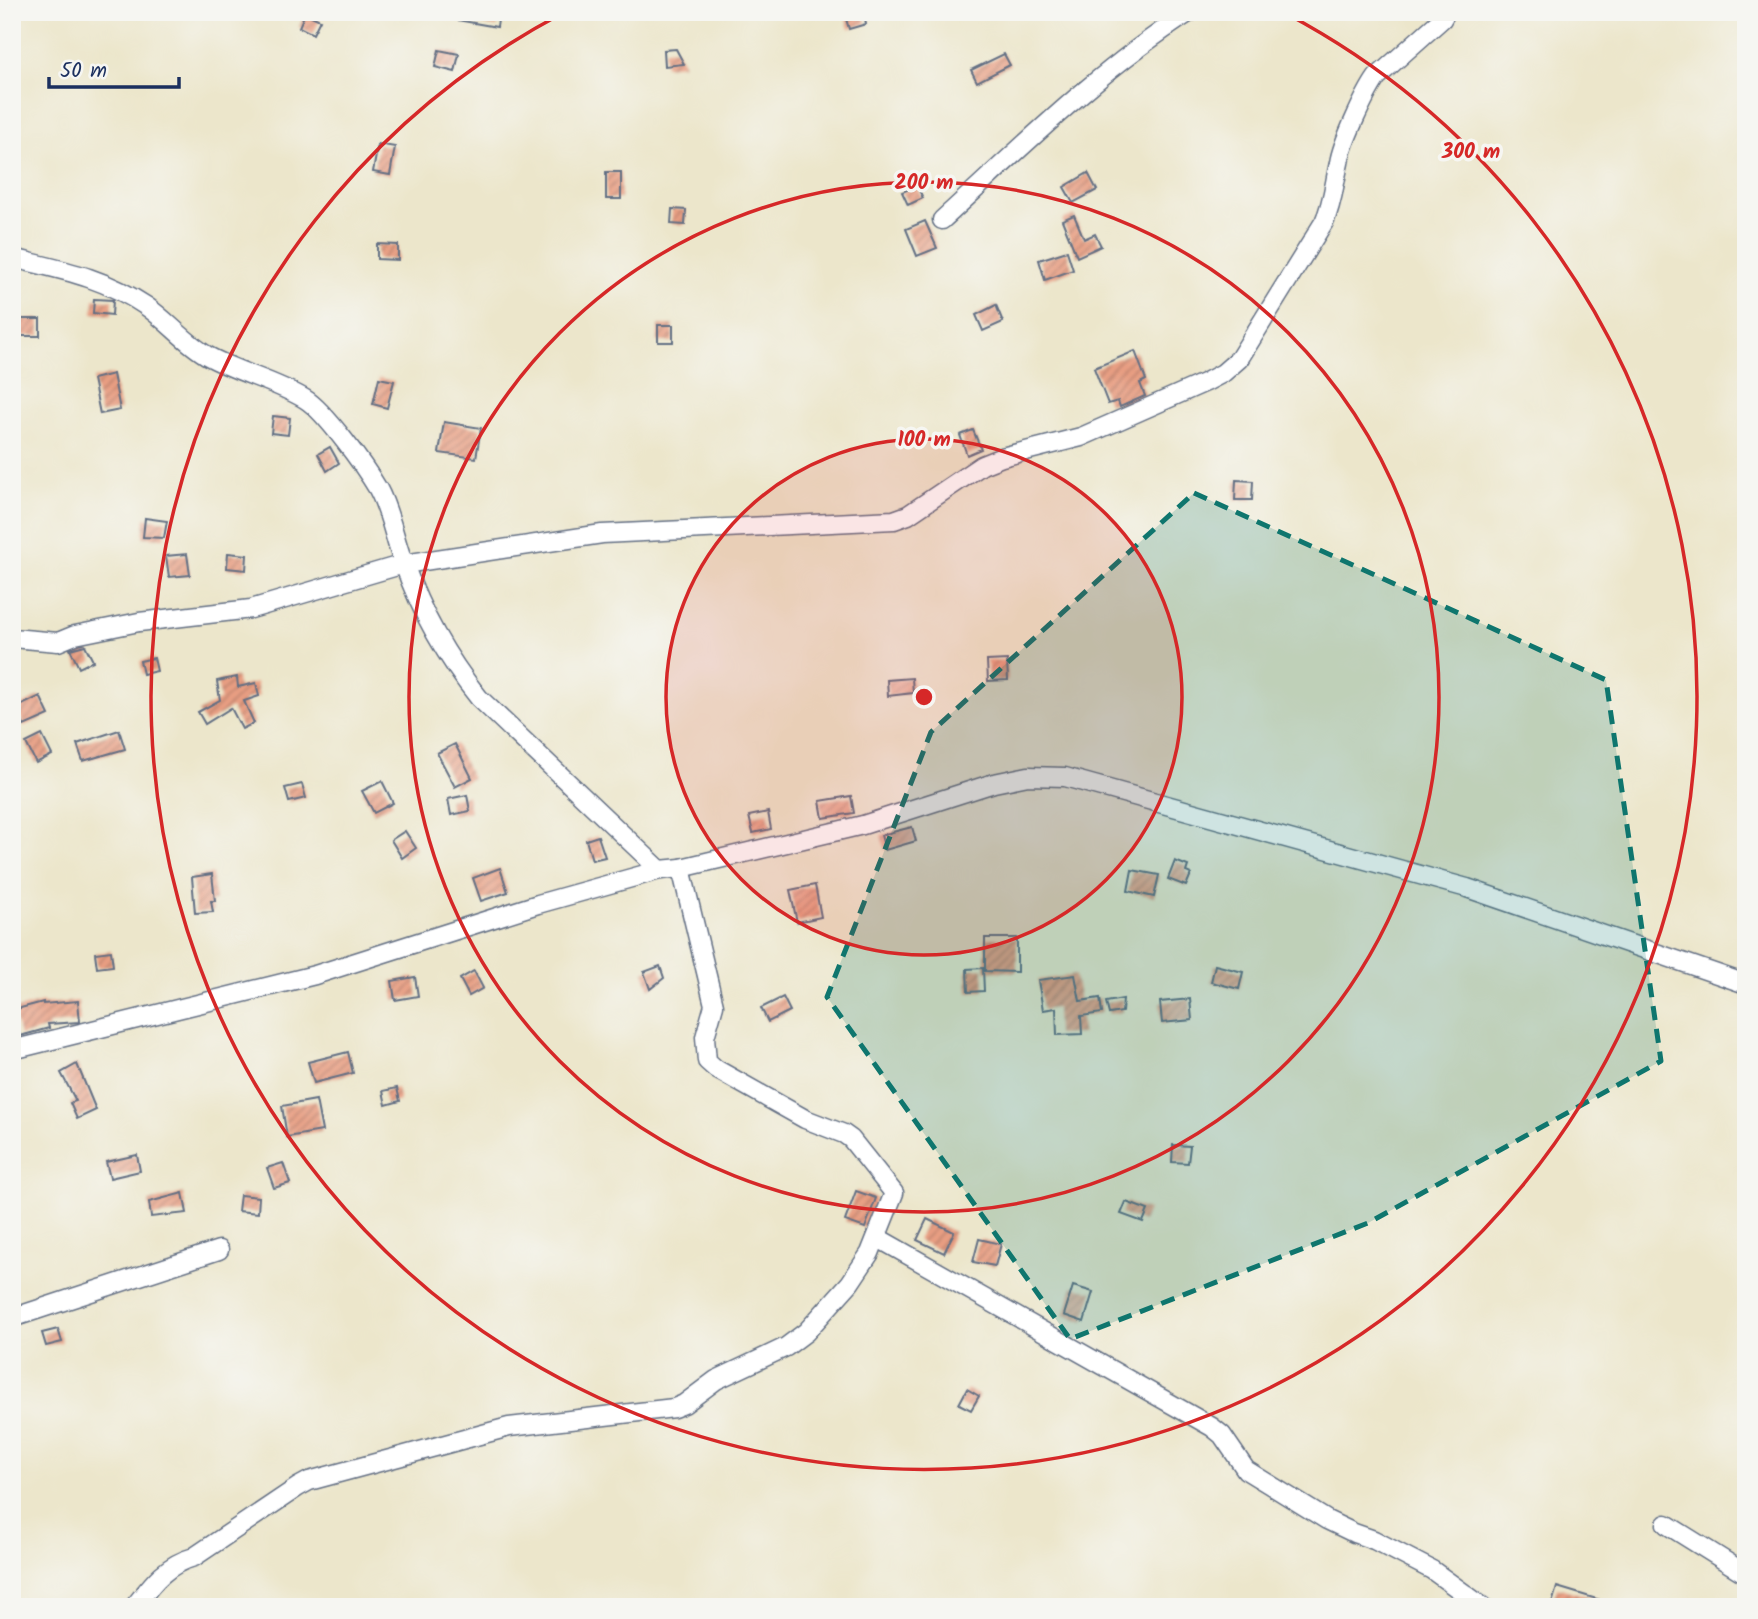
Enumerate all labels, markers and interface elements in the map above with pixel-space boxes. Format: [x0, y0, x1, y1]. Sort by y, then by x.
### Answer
scale bar [49, 46, 178, 90]
text: 50 m [60, 55, 107, 88]
text: 300 m [1441, 136, 1500, 169]
text: 200 m [894, 167, 954, 200]
text: 100 m [897, 424, 951, 457]
centre of rings [912, 685, 936, 709]

